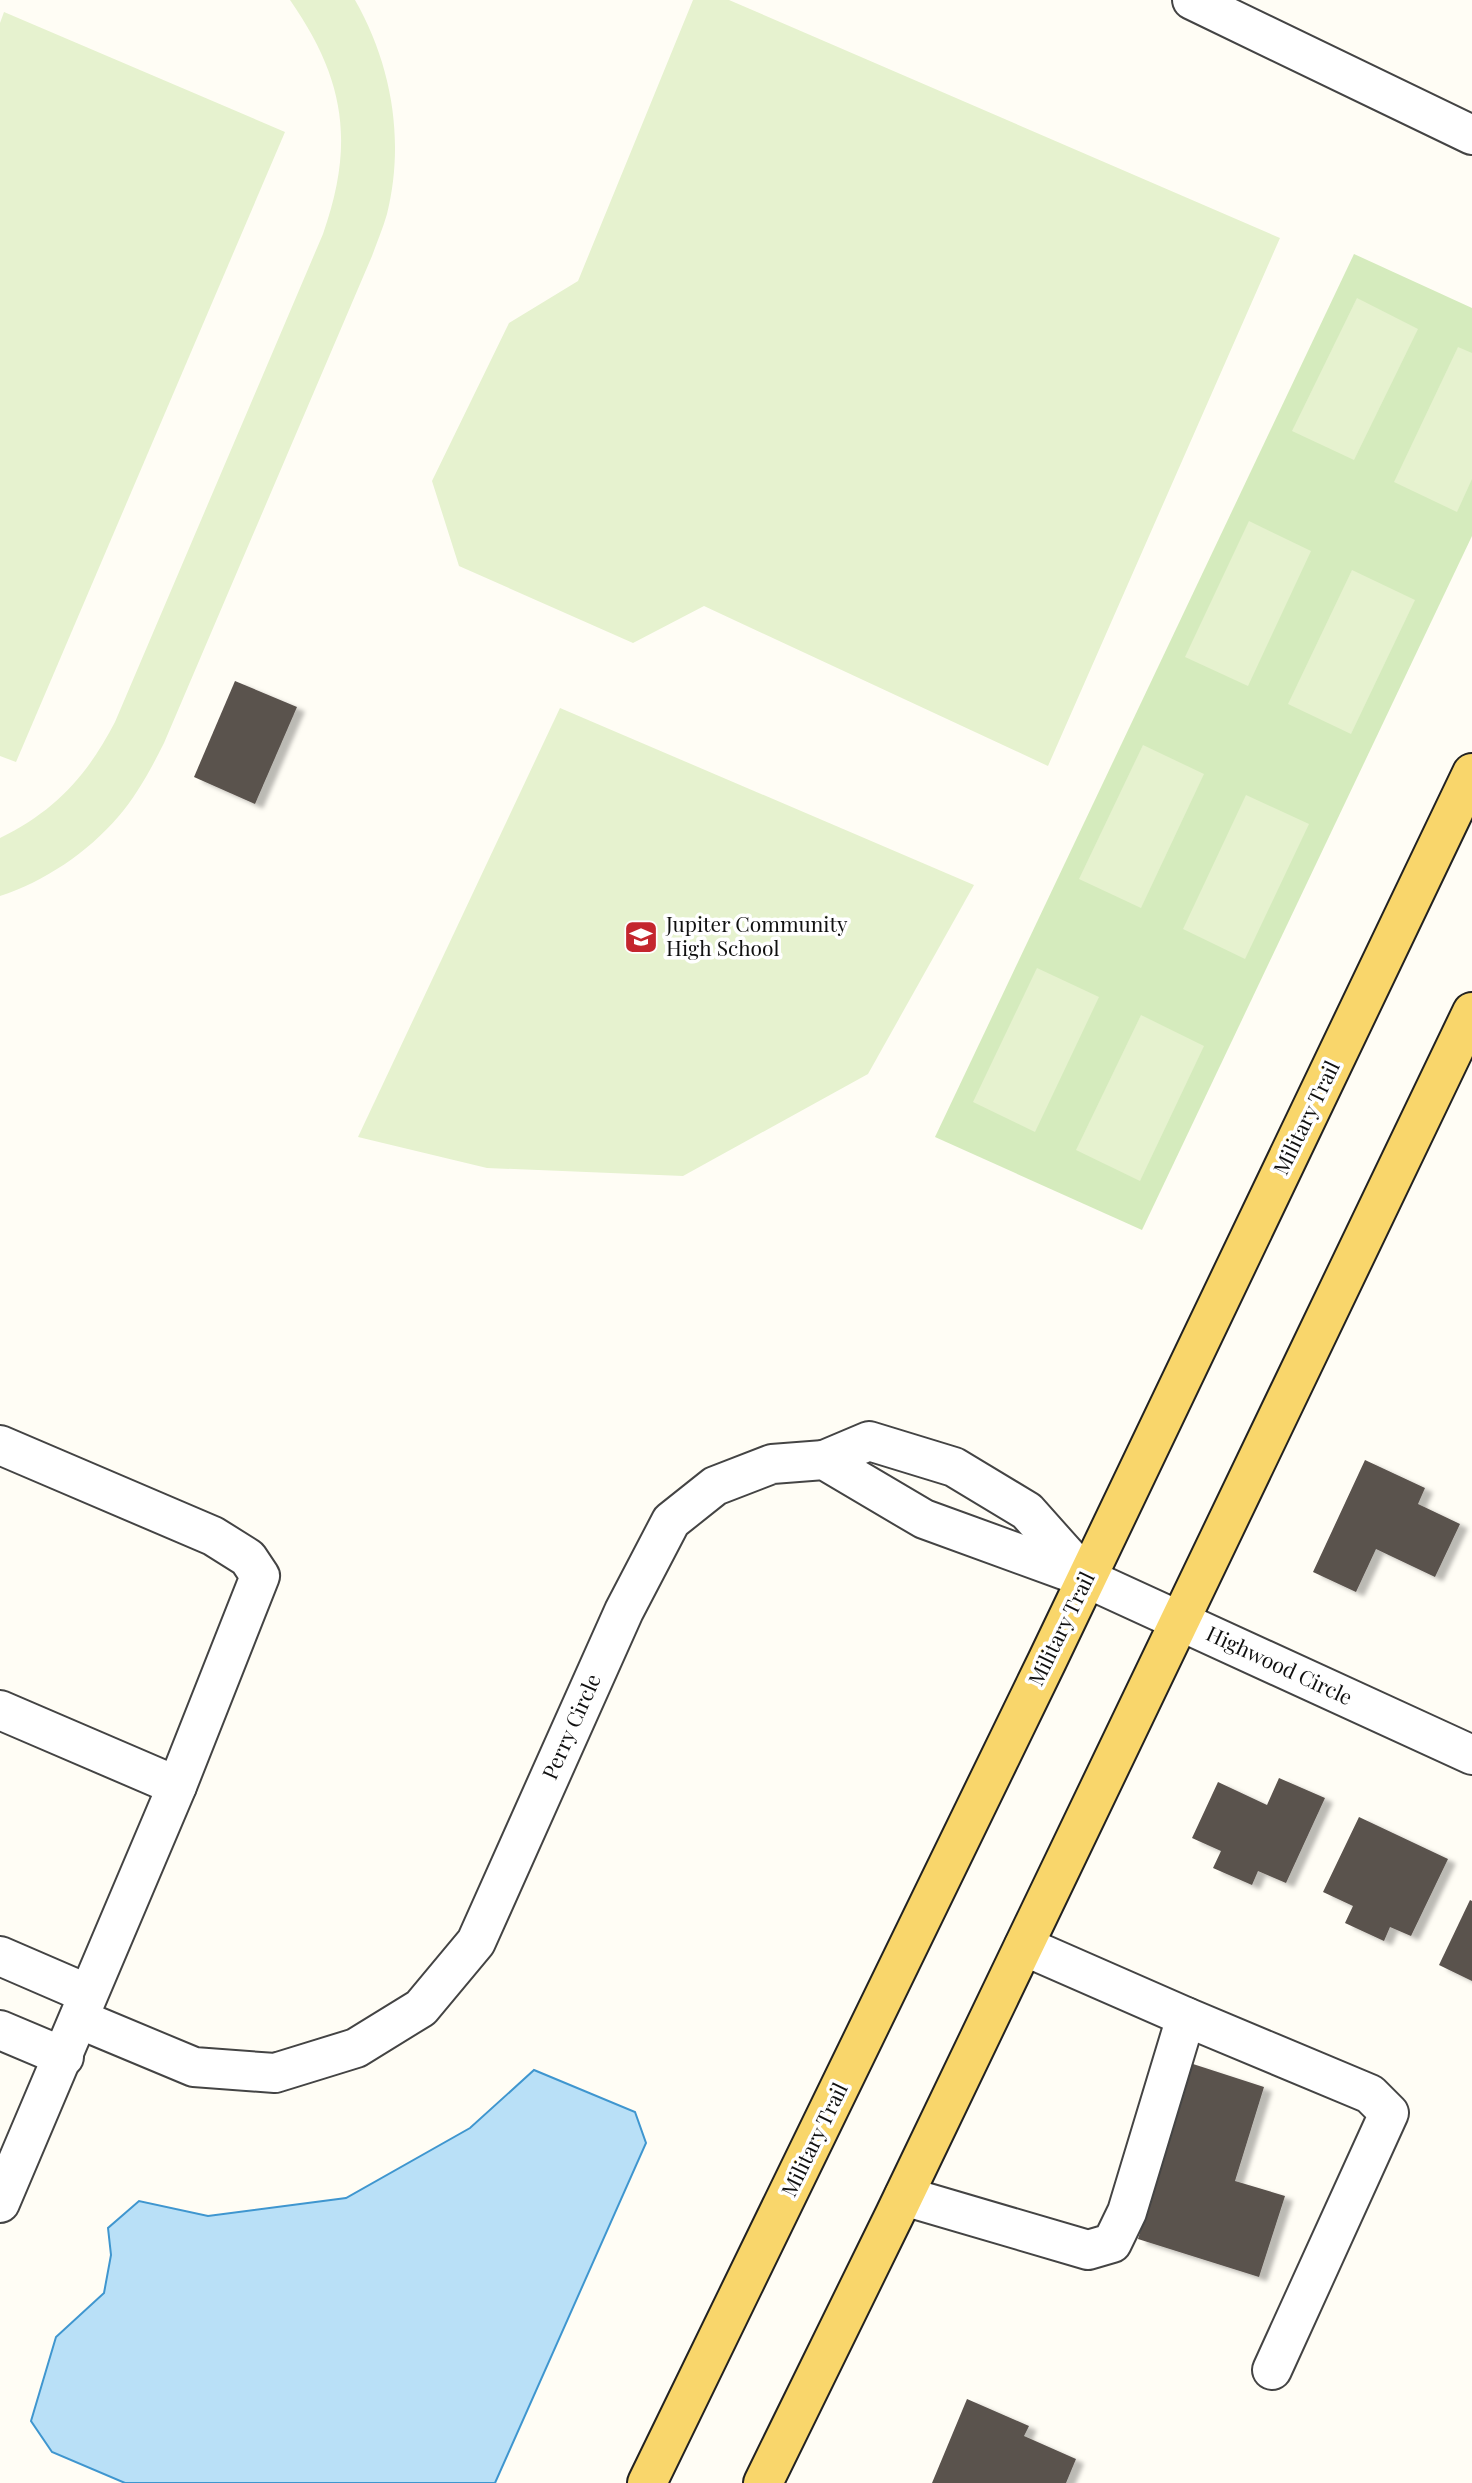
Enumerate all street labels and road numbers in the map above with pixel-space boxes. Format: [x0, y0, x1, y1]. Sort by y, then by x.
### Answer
street label: Military Trail [1266, 1055, 1345, 1179]
street label: Military Trail [1021, 1566, 1100, 1690]
street label: Highwood Circle [1202, 1618, 1357, 1710]
street label: Perry Circle [534, 1669, 606, 1783]
street label: Military Trail [774, 2077, 853, 2201]

